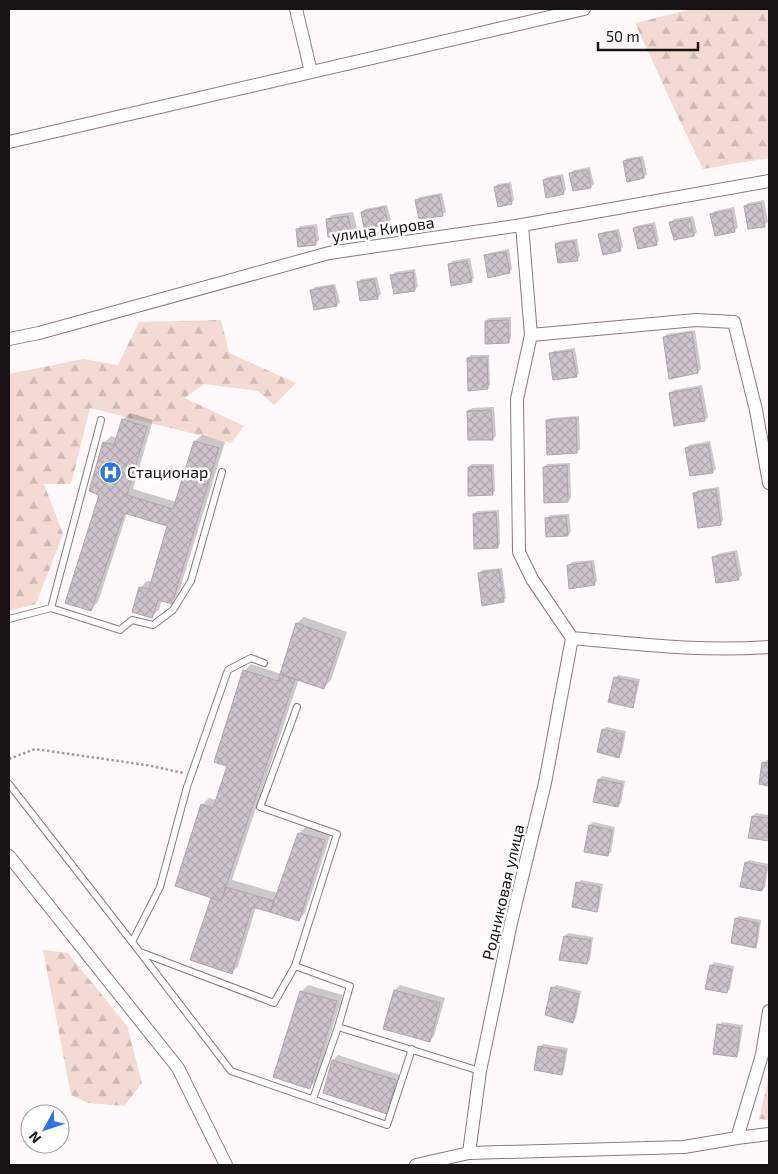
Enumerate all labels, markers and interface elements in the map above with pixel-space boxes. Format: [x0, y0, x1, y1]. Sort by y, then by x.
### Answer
scale bar [598, 20, 698, 52]
text: 50 m [606, 27, 640, 45]
street label: улица Кирова [330, 212, 436, 246]
hospital icon: Стационар [99, 460, 123, 484]
place label: Стационар [127, 462, 208, 481]
street label: Родниковая улица [478, 822, 528, 962]
north arrow [20, 1104, 70, 1154]
text: N [25, 1128, 44, 1147]

